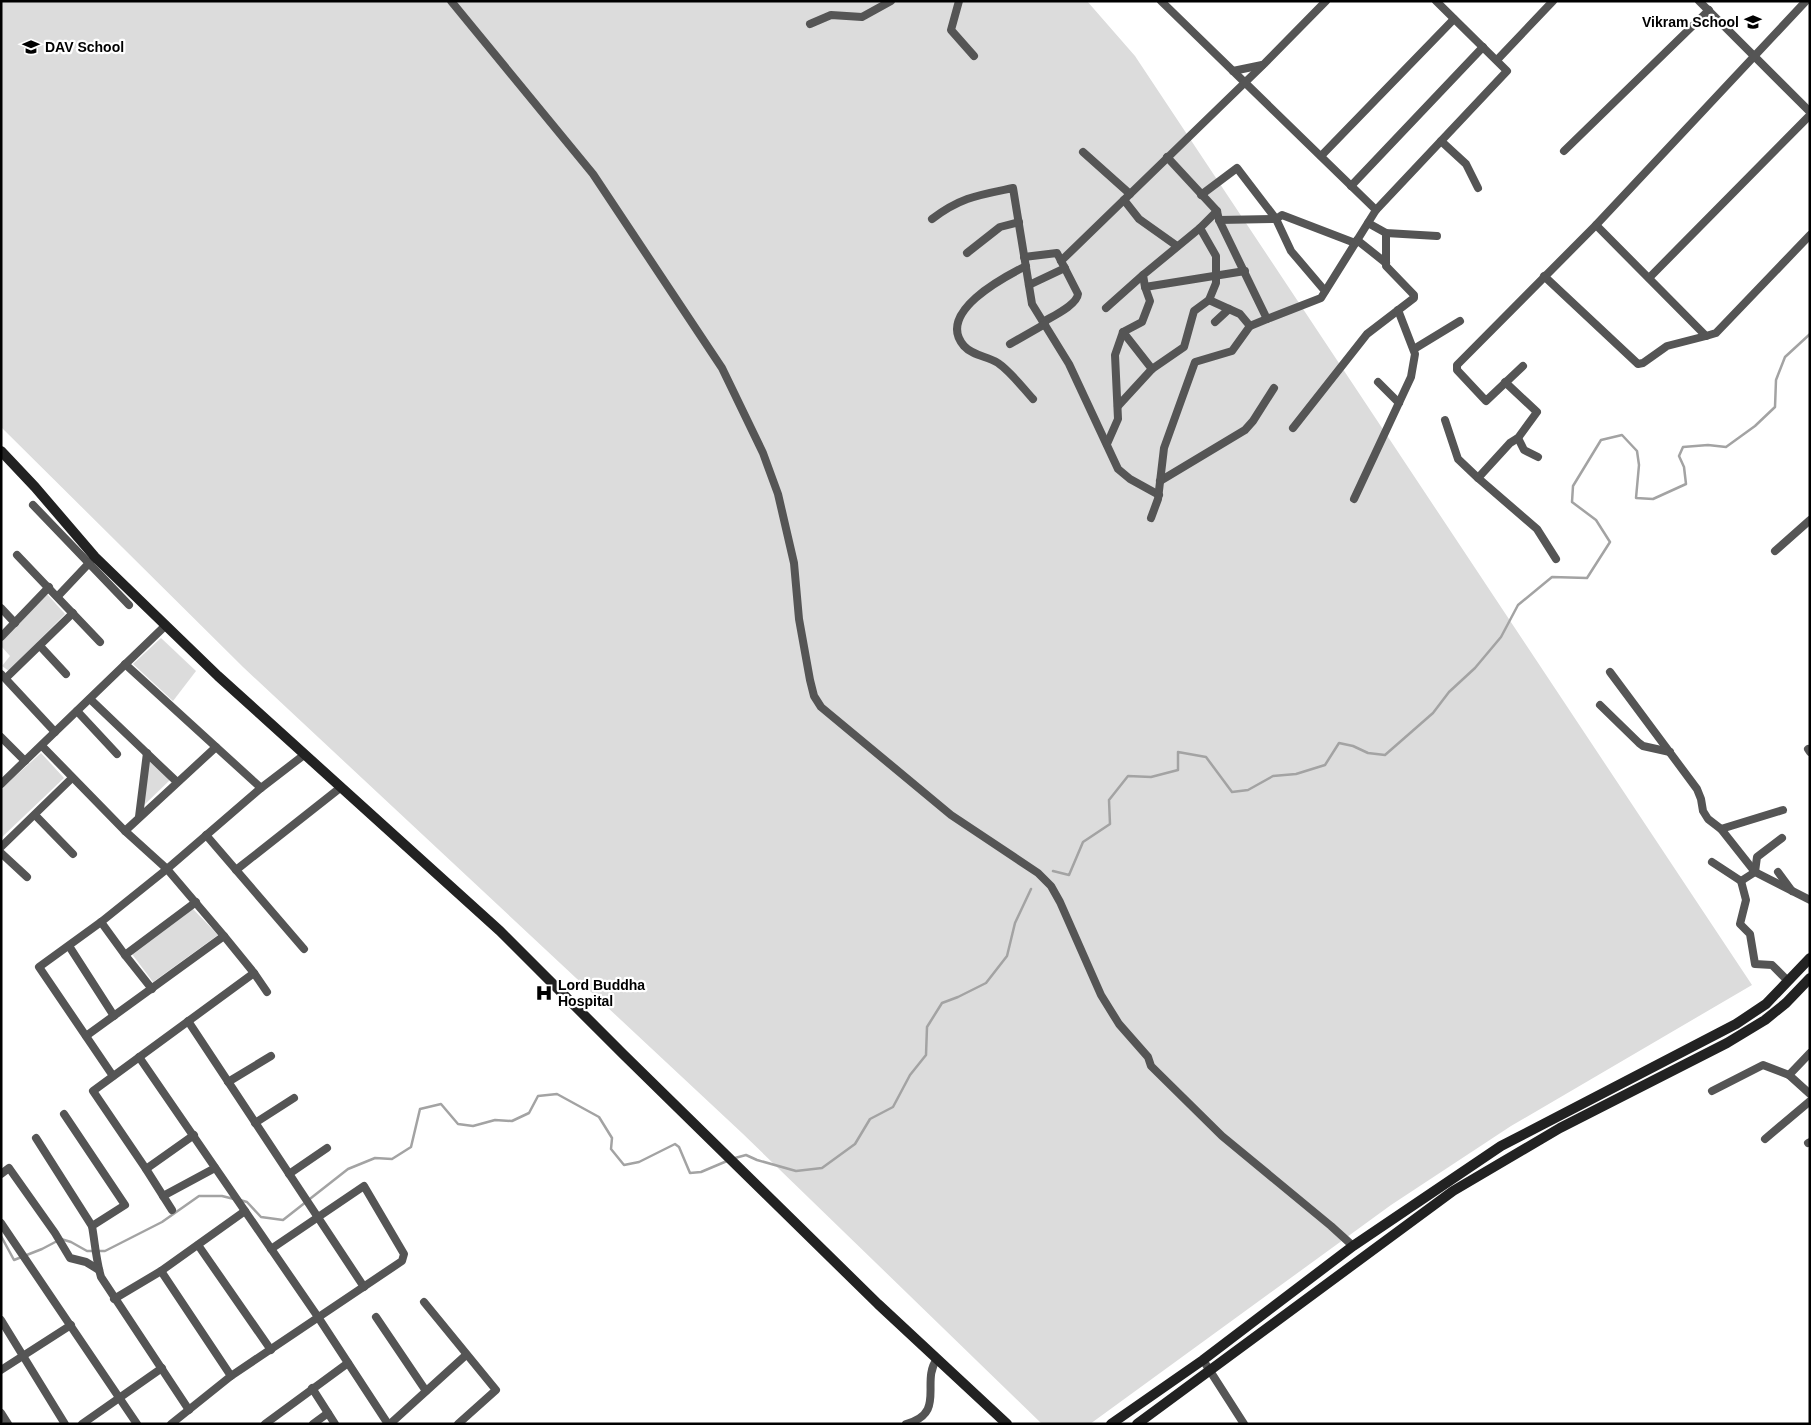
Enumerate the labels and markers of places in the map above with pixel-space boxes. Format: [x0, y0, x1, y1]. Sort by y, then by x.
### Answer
school or university icon: Vikram School [1743, 12, 1763, 32]
place label: Vikram School [1642, 14, 1739, 30]
school or university icon: DAV School [21, 37, 41, 57]
place label: DAV School [45, 39, 124, 55]
place label: Lord Buddha Hospital [558, 977, 645, 1009]
hospital icon: Lord Buddha Hospital [534, 983, 554, 1003]

